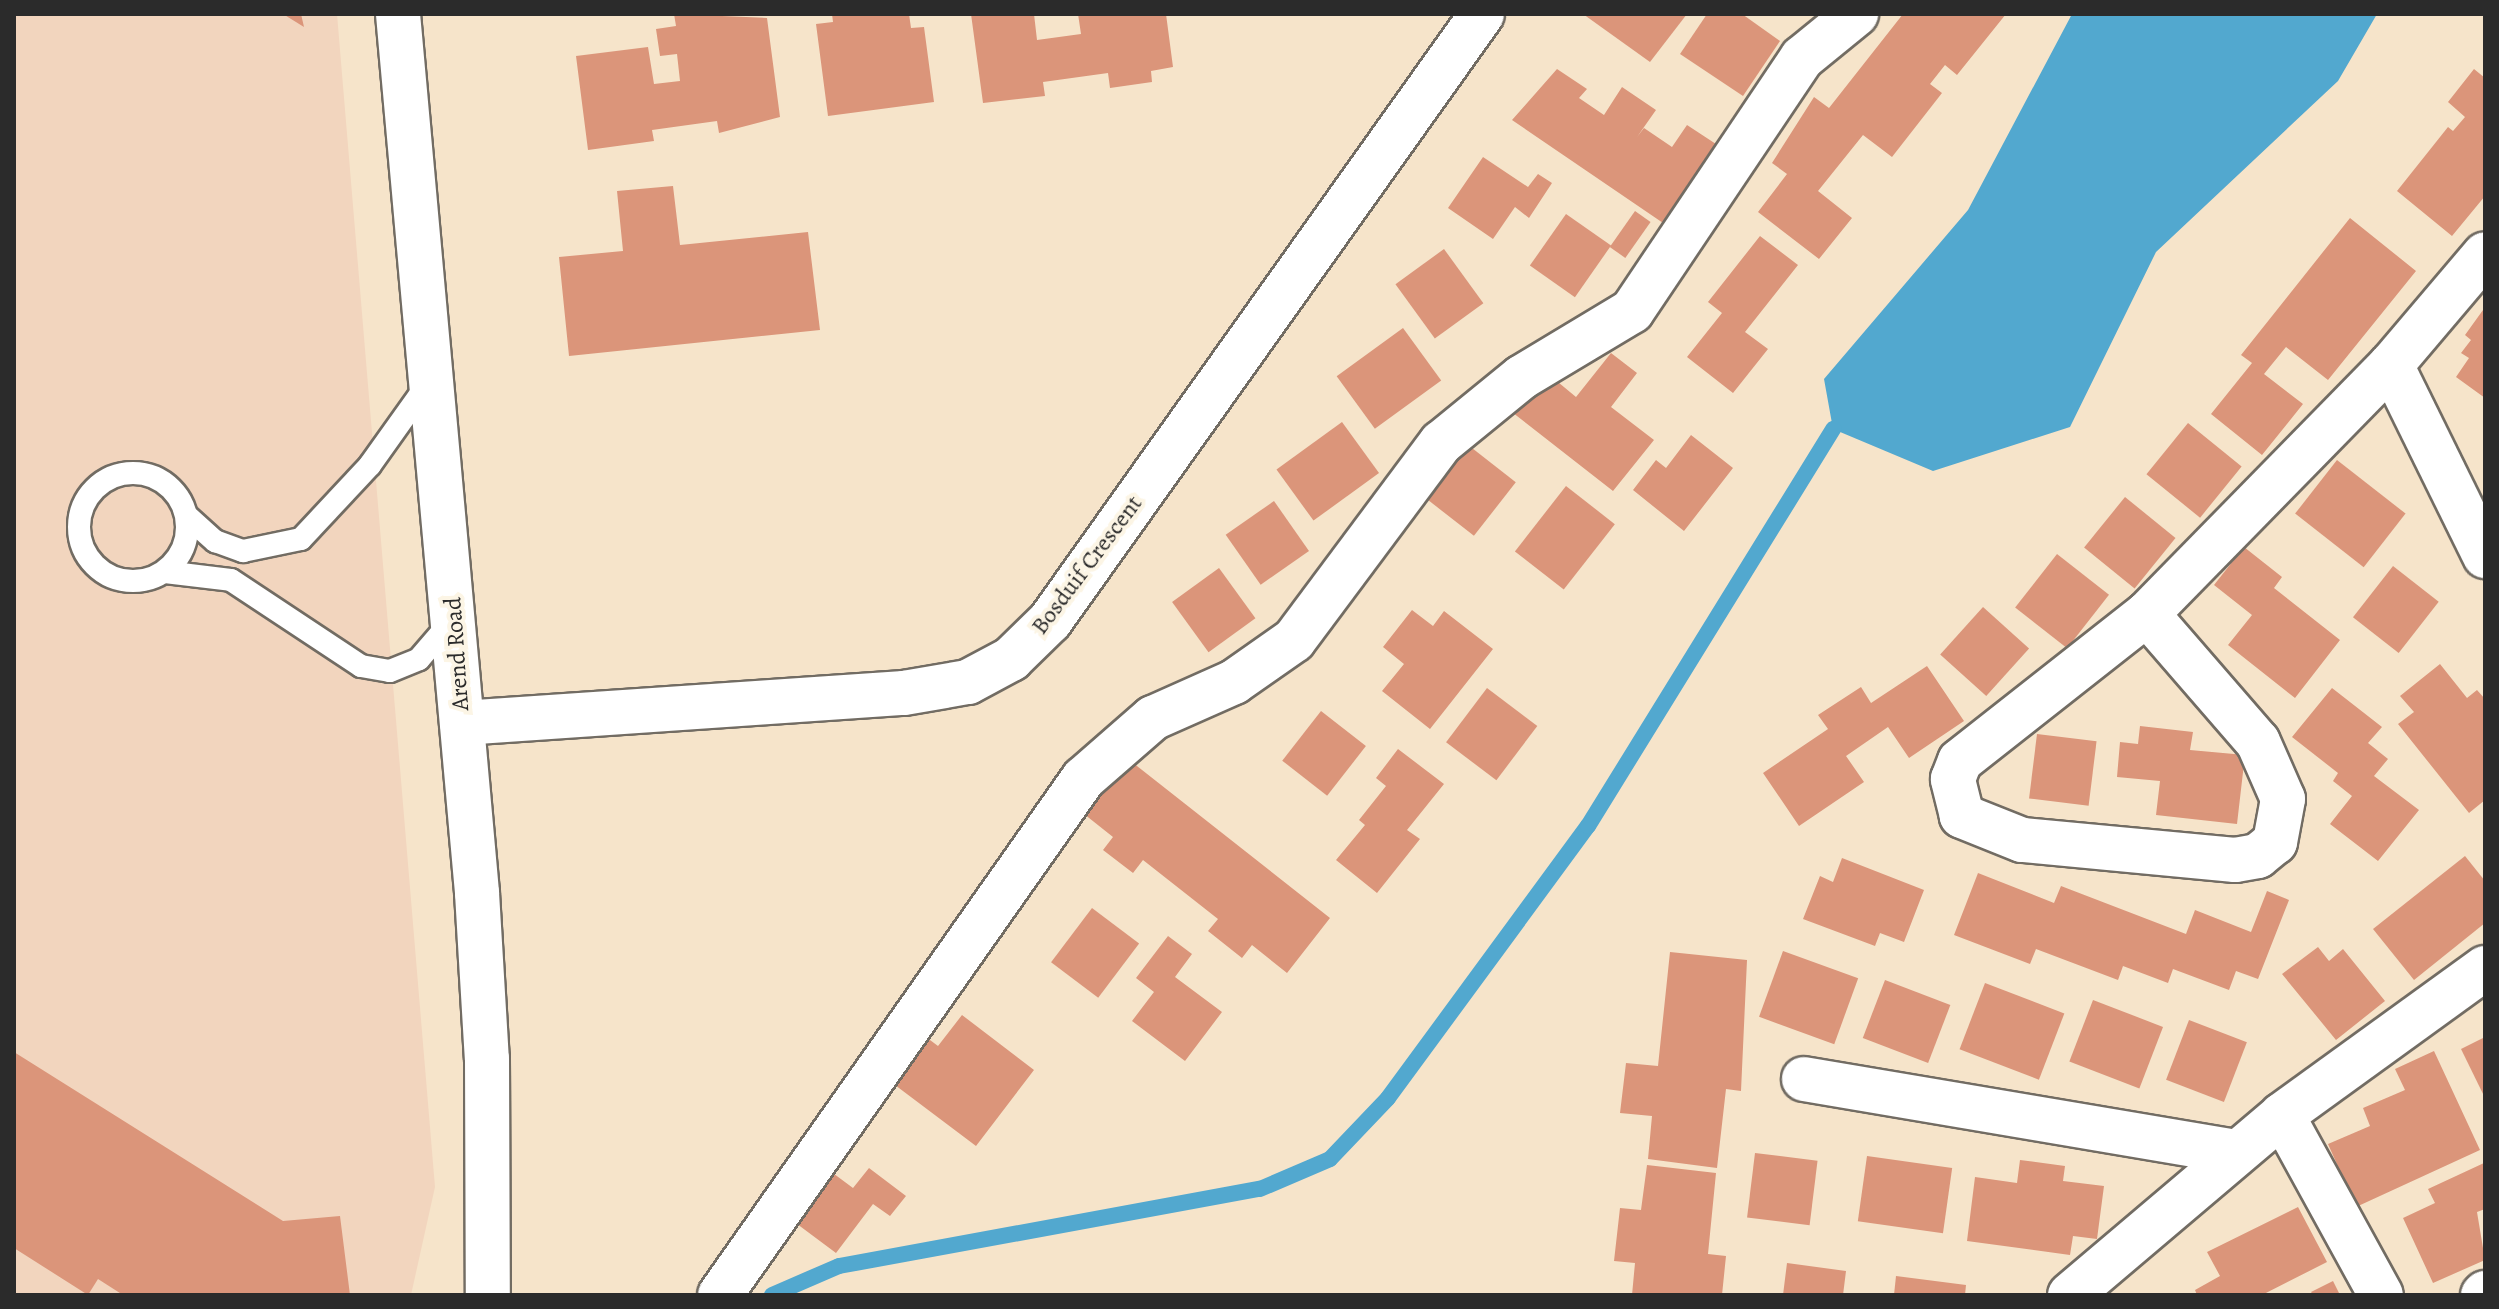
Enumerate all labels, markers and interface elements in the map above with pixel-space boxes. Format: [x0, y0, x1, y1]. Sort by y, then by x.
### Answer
street label: Bosduif Crescent [1025, 490, 1149, 640]
street label: Arend Road [439, 596, 475, 712]

